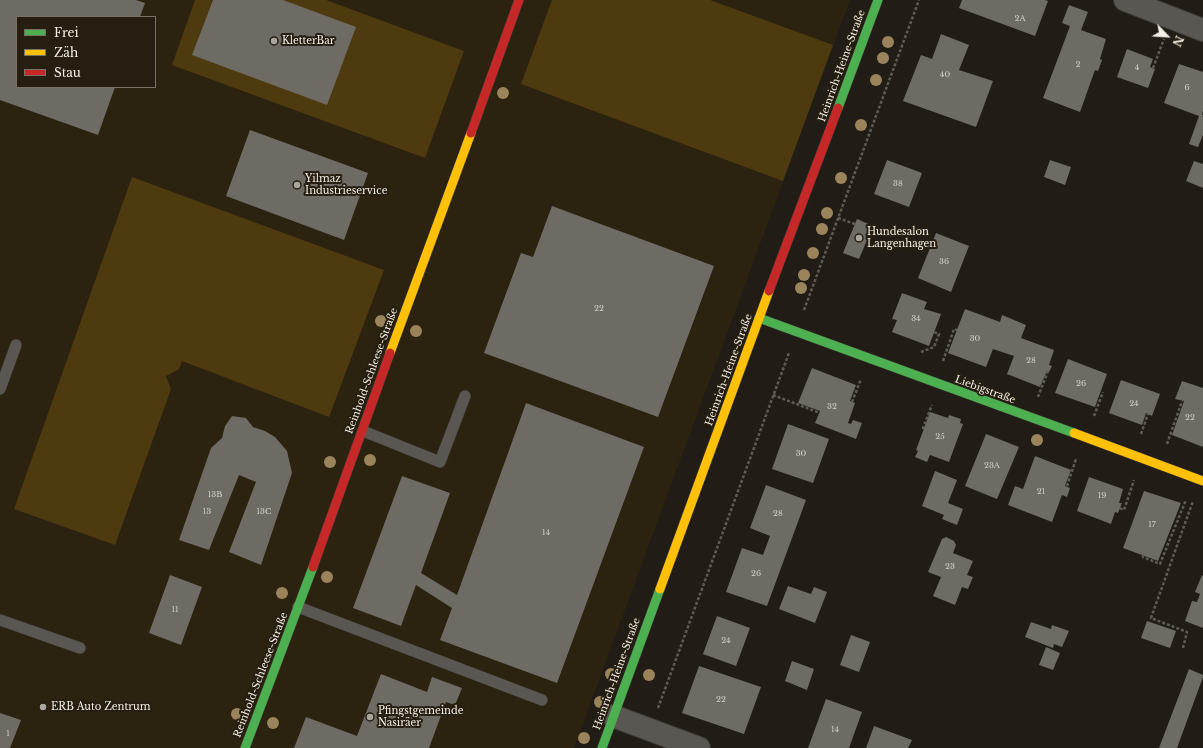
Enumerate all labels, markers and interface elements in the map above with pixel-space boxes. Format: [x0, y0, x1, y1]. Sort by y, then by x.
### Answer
street label: Heinrich-Heine-Straße [816, 8, 868, 124]
house number: 2A [1014, 14, 1026, 24]
legend [16, 16, 156, 88]
north arrow [1147, 16, 1187, 56]
text: Frei [54, 25, 79, 40]
text: N [1169, 33, 1186, 49]
place label: KletterBar [282, 35, 334, 47]
marker: KletterBar [269, 36, 279, 46]
text: Zäh [54, 45, 78, 60]
house number: 2 [1076, 60, 1080, 70]
house number: 4 [1135, 63, 1139, 73]
text: Stau [54, 65, 81, 80]
house number: 40 [940, 70, 950, 80]
house number: 6 [1184, 83, 1190, 93]
place label: Yilmaz Industrieservice [305, 173, 387, 196]
house number: 38 [893, 179, 903, 189]
marker: Yilmaz Industrieservice [292, 180, 302, 190]
place label: Hundesalon Langenhagen [867, 226, 936, 250]
marker: Hundesalon Langenhagen [854, 233, 864, 243]
house number: 36 [939, 257, 949, 267]
house number: 22 [594, 304, 604, 314]
street label: Reinhold-Schleese-Straße [344, 306, 400, 436]
street label: Heinrich-Heine-Straße [703, 312, 755, 428]
house number: 34 [911, 314, 921, 324]
house number: 30 [970, 334, 980, 344]
house number: 28 [1026, 356, 1036, 366]
street label: Liebigstraße [953, 373, 1017, 407]
house number: 26 [1076, 379, 1086, 389]
house number: 24 [1129, 399, 1139, 409]
house number: 32 [827, 402, 837, 412]
house number: 22 [1185, 413, 1195, 423]
house number: 25 [935, 432, 945, 442]
house number: 30 [796, 449, 806, 459]
house number: 23A [984, 461, 1000, 471]
house number: 21 [1037, 487, 1045, 497]
house number: 13B [208, 490, 222, 500]
house number: 19 [1098, 491, 1106, 501]
house number: 13 [203, 507, 211, 517]
house number: 13C [257, 507, 271, 517]
house number: 28 [773, 509, 783, 519]
house number: 17 [1148, 520, 1156, 530]
house number: 14 [542, 528, 550, 538]
house number: 23 [945, 562, 955, 572]
house number: 26 [751, 569, 761, 579]
house number: 11 [171, 605, 179, 615]
street label: Reinhold-Schleese-Straße [232, 611, 290, 739]
street label: Heinrich-Heine-Straße [591, 616, 643, 732]
house number: 24 [721, 636, 731, 646]
house number: 22 [716, 695, 726, 705]
place label: ERB Auto Zentrum [51, 701, 150, 713]
marker: ERB Auto Zentrum [38, 702, 48, 712]
place label: Pfingstgemeinde Nasiräer [378, 705, 463, 728]
marker: Pfingstgemeinde Nasiräer [365, 712, 375, 722]
house number: 14 [831, 725, 839, 735]
house number: 1 [6, 729, 10, 739]

